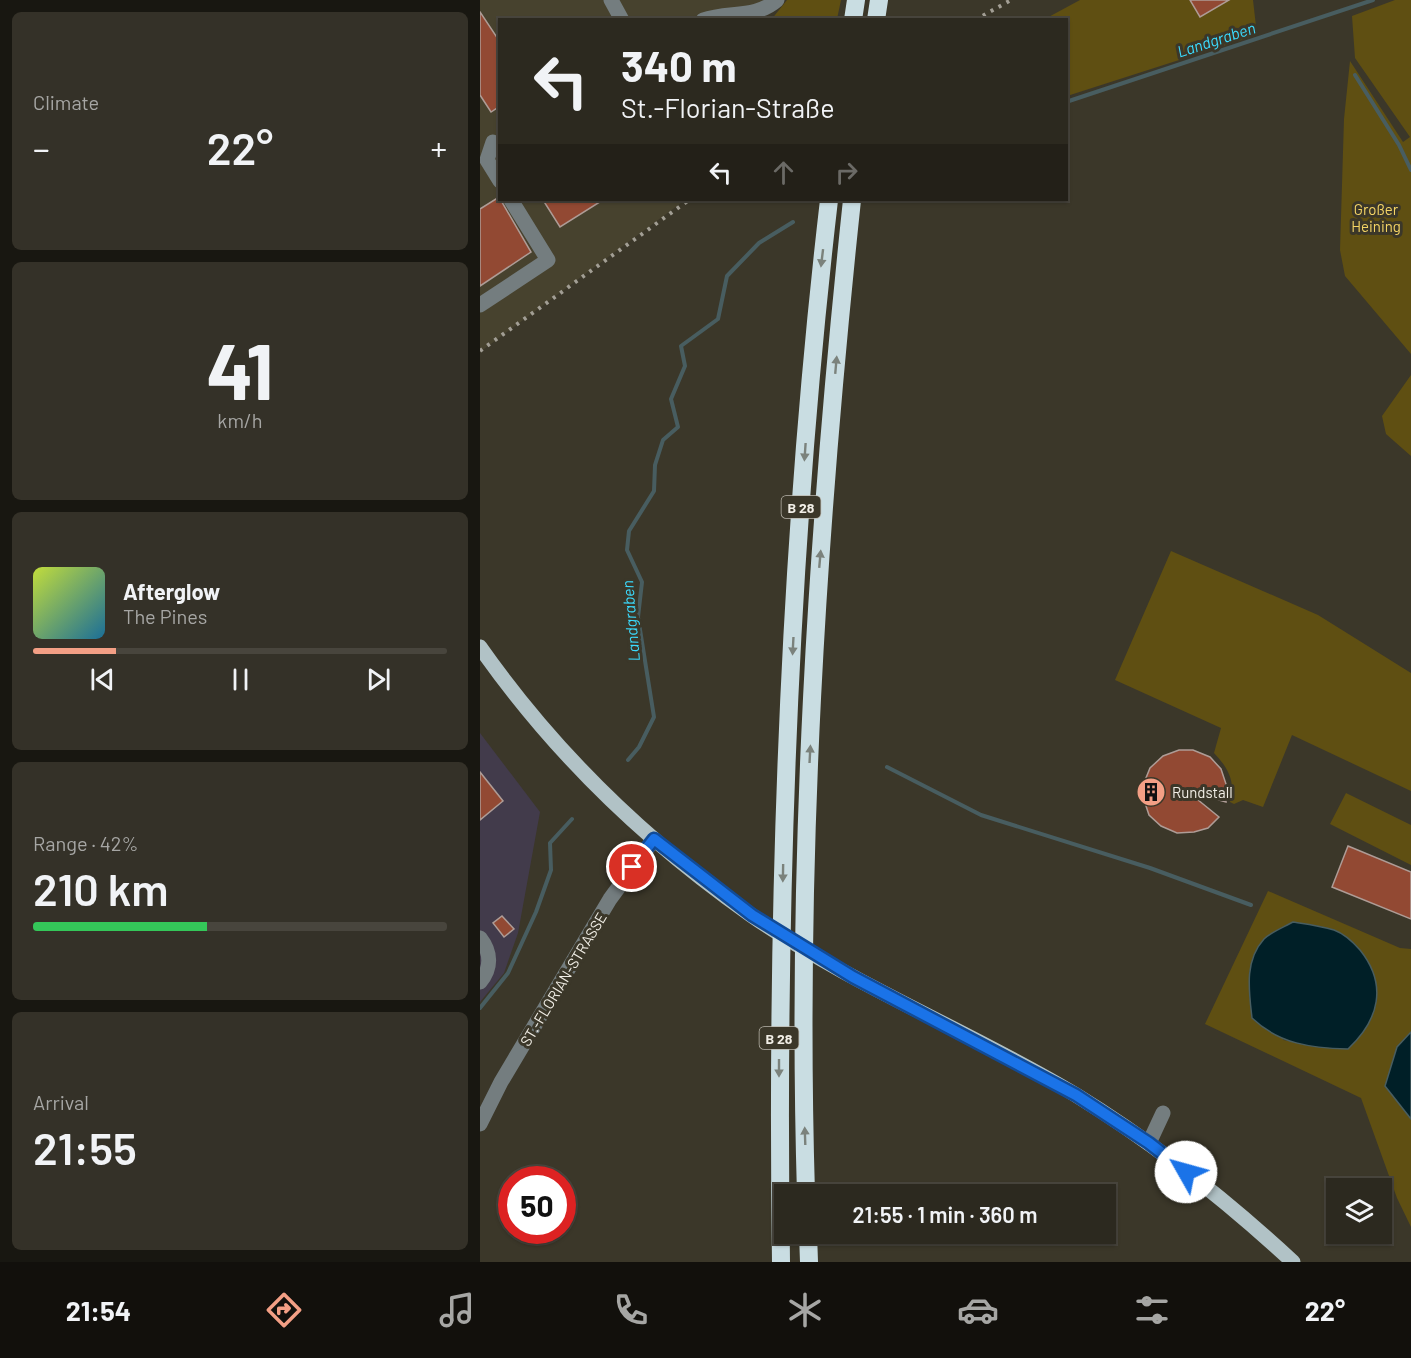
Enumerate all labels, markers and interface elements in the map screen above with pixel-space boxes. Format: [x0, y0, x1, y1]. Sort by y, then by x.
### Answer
water label: Landgraben [1174, 17, 1258, 61]
text: 340 m [621, 40, 737, 90]
icon: left [522, 42, 600, 120]
text: Climate [33, 90, 99, 114]
text: St.-Florian-Straße [621, 91, 835, 123]
text: 22° [207, 120, 273, 174]
text: − [33, 128, 50, 168]
text: + [430, 128, 447, 168]
icon: left [704, 156, 737, 189]
icon: ahead [767, 156, 800, 189]
icon: right [830, 156, 863, 189]
park label: Großer Heining [1351, 200, 1401, 235]
one-way arrow [818, 248, 827, 267]
text: 41 [206, 322, 274, 416]
one-way arrow [831, 355, 840, 374]
text: km/h [217, 408, 263, 432]
one-way arrow [801, 442, 810, 461]
road number: B 28 [782, 496, 820, 518]
one-way arrow [815, 550, 825, 569]
text: Afterglow [123, 578, 220, 604]
water label: Landgraben [617, 580, 643, 662]
text: The Pines [123, 604, 207, 628]
one-way arrow [788, 637, 797, 656]
icon: previous [86, 663, 119, 696]
icon: pause [224, 663, 257, 696]
icon: next [362, 663, 395, 696]
one-way arrow [805, 744, 814, 763]
building icon: Rundstall [1135, 776, 1167, 808]
place label: Rundstall [1172, 783, 1233, 801]
text: Range · 42% [33, 831, 139, 855]
pin [606, 841, 657, 892]
icon: arrive [615, 850, 648, 883]
text: 210 km [33, 861, 169, 915]
one-way arrow [779, 864, 788, 883]
street label: ST.-FLORIAN-STRASSE [516, 909, 610, 1049]
road number: B 28 [760, 1027, 798, 1049]
one-way arrow [774, 1058, 784, 1077]
text: Arrival [33, 1090, 89, 1114]
text: 21:55 [33, 1120, 137, 1174]
one-way arrow [800, 1126, 809, 1145]
position arrow [1154, 1140, 1218, 1204]
speed limit sign: 50 [498, 1166, 576, 1244]
map controls [1326, 1178, 1392, 1244]
button: layers [1326, 1178, 1392, 1244]
text: 21:55 · 1 min · 360 m [853, 1201, 1037, 1227]
icon: directions [263, 1289, 305, 1331]
icon: music [436, 1289, 478, 1331]
icon: phone [610, 1289, 652, 1331]
icon: climate [784, 1289, 826, 1331]
icon: car [957, 1289, 999, 1331]
icon: filters [1131, 1289, 1173, 1331]
text: 21:54 [66, 1294, 131, 1326]
text: 22° [1305, 1294, 1345, 1326]

